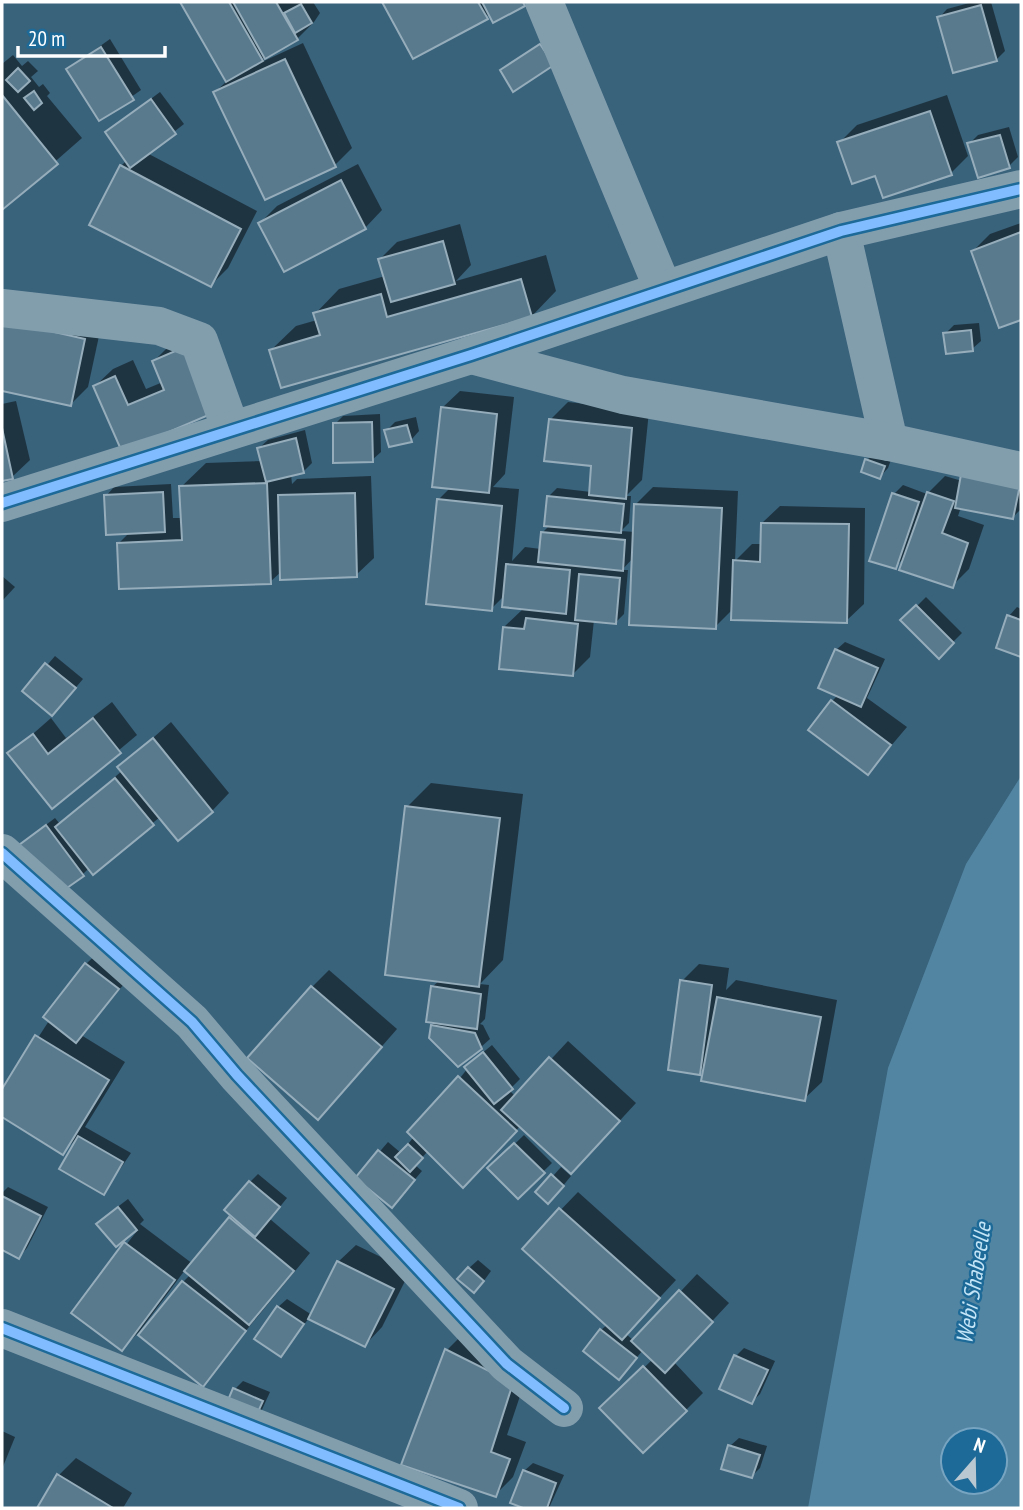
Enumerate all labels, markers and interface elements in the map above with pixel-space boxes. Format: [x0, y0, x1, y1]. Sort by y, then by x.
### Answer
scale bar [18, 14, 164, 58]
text: 20 m [28, 25, 65, 52]
water label: Webi Shabeelle [949, 1219, 997, 1346]
north arrow [939, 1426, 1009, 1496]
text: N [971, 1432, 989, 1458]

